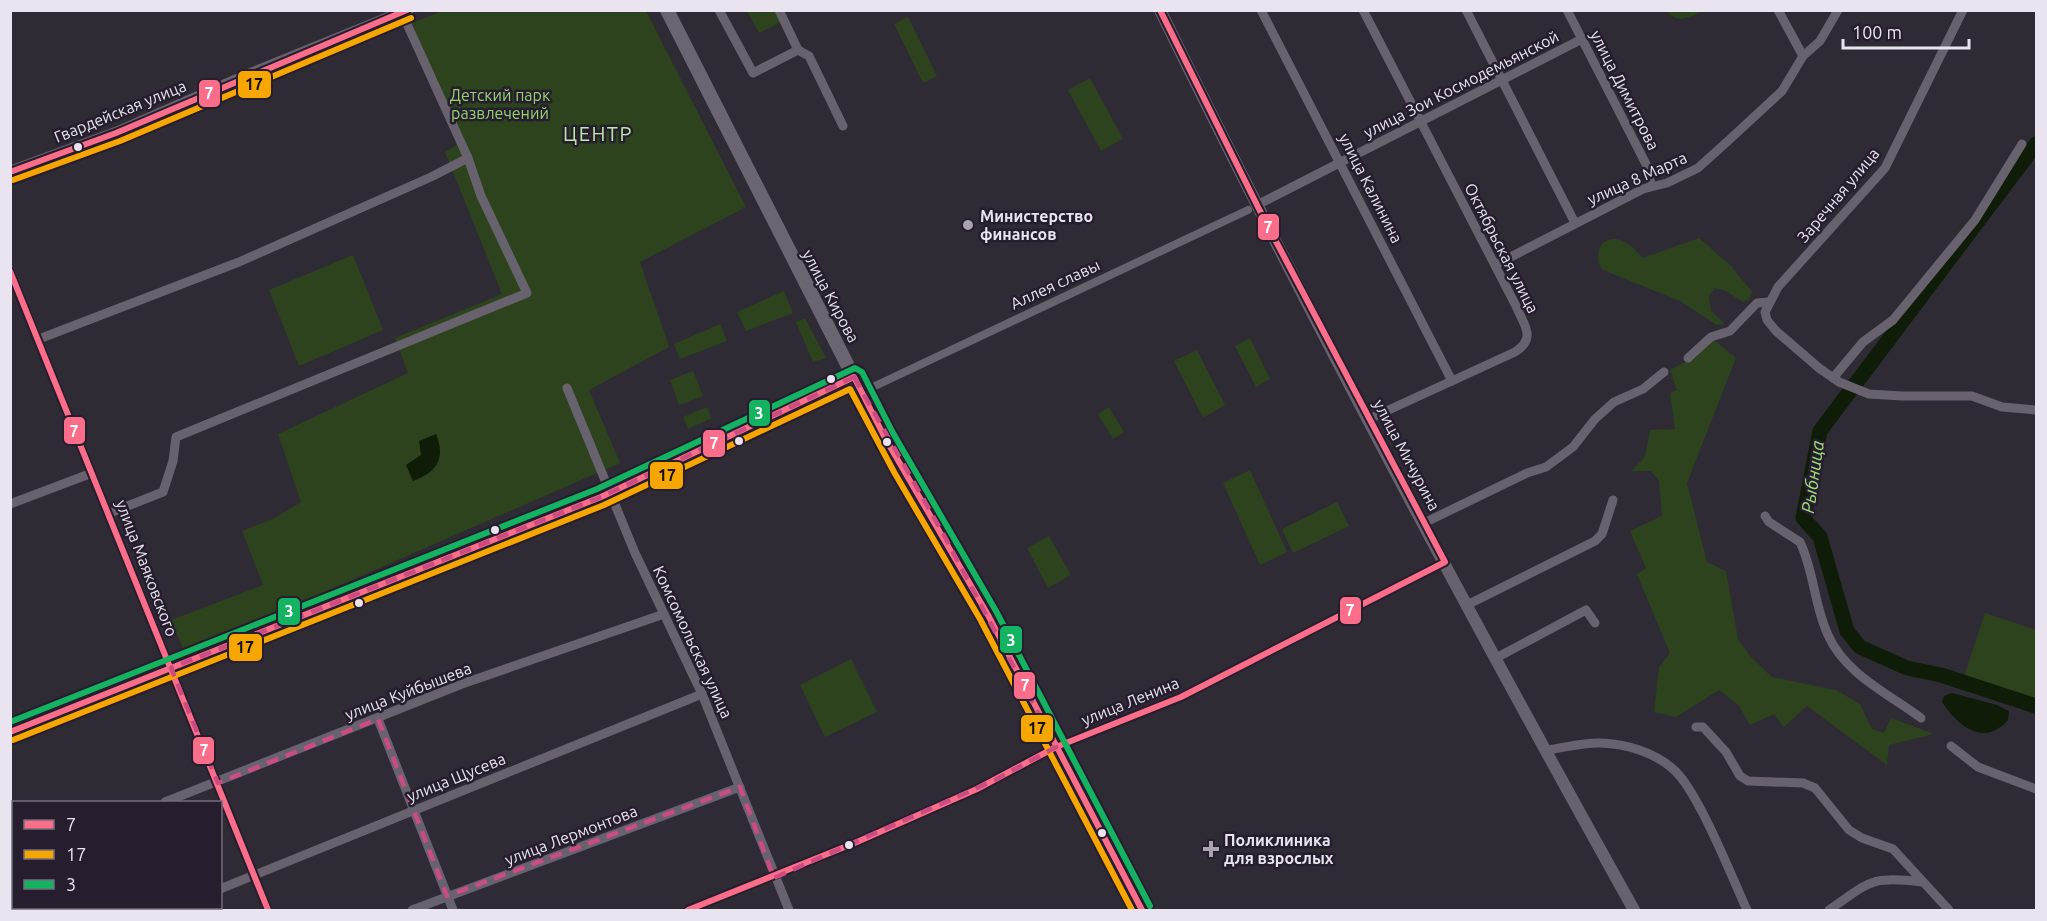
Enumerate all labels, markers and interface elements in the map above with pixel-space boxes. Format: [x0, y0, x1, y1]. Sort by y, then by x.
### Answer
scale bar [1843, 12, 1969, 50]
text: 100 m [1852, 22, 1902, 42]
street label: улица Зои Космодемьянской [1360, 27, 1562, 141]
street label: улица Димитрова [1587, 27, 1663, 153]
line badge: 17 [237, 70, 272, 99]
text: 17 [245, 75, 263, 93]
street label: Гвардейская улица [51, 76, 189, 146]
line badge: 7 [198, 79, 221, 108]
text: 7 [204, 84, 214, 102]
park label: Детский парк развлечений [450, 86, 550, 122]
district label: ЦЕНТР [563, 122, 633, 145]
street label: улица Калинина [1336, 130, 1406, 246]
unlabelled marker [72, 141, 84, 153]
street label: Заречная улица [1793, 144, 1883, 246]
street label: улица 8 Марта [1584, 148, 1690, 208]
street label: Октябрьская улица [1461, 180, 1543, 316]
place label: Министерство финансов [980, 207, 1093, 243]
line badge: 7 [1257, 213, 1280, 241]
marker: Министерство финансов [961, 218, 975, 232]
text: 7 [1263, 218, 1273, 236]
street label: улица Кирова [799, 247, 863, 345]
street label: Аллея славы [1007, 255, 1103, 313]
unlabelled marker [825, 373, 837, 385]
street label: улица Мичурина [1370, 396, 1444, 514]
line badge: 3 [748, 399, 771, 427]
text: 3 [754, 404, 764, 422]
line badge: 7 [63, 416, 86, 445]
text: 7 [69, 422, 79, 440]
line badge: 7 [702, 429, 726, 458]
text: 7 [709, 434, 719, 452]
unlabelled marker [733, 435, 745, 447]
unlabelled marker [881, 436, 893, 448]
water label: Рыбница [1797, 439, 1827, 514]
line badge: 17 [649, 461, 684, 490]
text: 17 [658, 466, 676, 484]
street label: улица Маяковского [113, 497, 181, 639]
unlabelled marker [489, 524, 501, 536]
street label: Комсомольская улица [650, 563, 736, 721]
line badge: 7 [1339, 596, 1362, 625]
line badge: 3 [277, 597, 301, 626]
unlabelled marker [353, 597, 365, 609]
text: 7 [1345, 601, 1355, 619]
text: 3 [284, 602, 294, 620]
line badge: 3 [999, 625, 1023, 654]
text: 3 [1006, 631, 1016, 649]
line badge: 17 [228, 633, 263, 662]
text: 17 [236, 638, 254, 656]
street label: улица Куйбышева [342, 659, 474, 723]
line badge: 7 [1013, 671, 1036, 700]
street label: улица Ленина [1079, 673, 1181, 729]
text: 7 [1020, 676, 1030, 694]
line badge: 17 [1020, 714, 1054, 743]
text: 17 [1028, 719, 1046, 737]
line badge: 7 [192, 736, 215, 765]
text: 7 [199, 741, 209, 759]
street label: улица Щусева [404, 749, 508, 805]
legend [12, 801, 222, 909]
street label: улица Лермонтова [502, 801, 640, 869]
text: 7 [66, 814, 76, 834]
unlabelled marker [1096, 827, 1108, 839]
place label: Поликлиника для взрослых [1224, 831, 1334, 867]
unlabelled marker [843, 839, 855, 851]
marker: Поликлиника для взрослых [1202, 840, 1220, 858]
text: 17 [66, 844, 86, 864]
text: 3 [66, 874, 76, 894]

